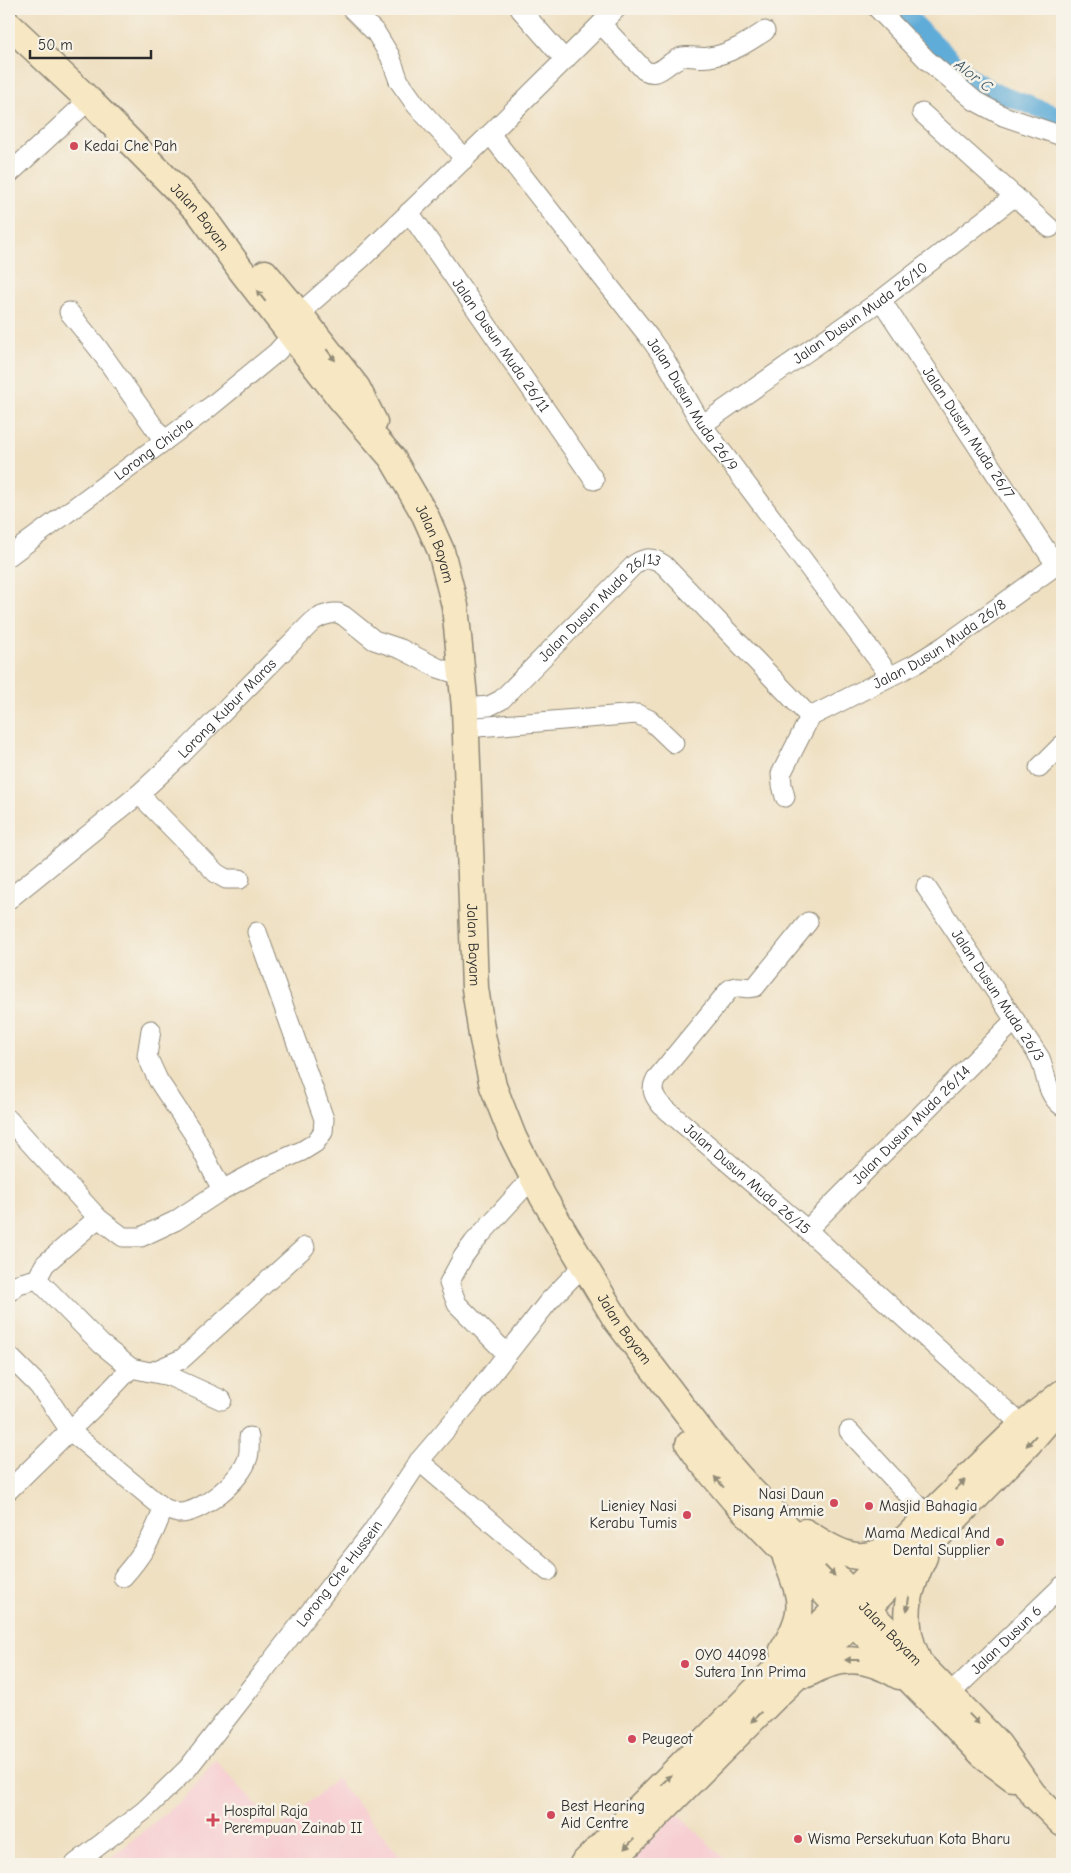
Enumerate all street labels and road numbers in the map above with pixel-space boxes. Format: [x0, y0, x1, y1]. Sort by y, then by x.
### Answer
street label: Jalan Bayam [167, 179, 233, 254]
street label: Jalan Dusun Muda 26/10 [790, 258, 931, 368]
street label: Jalan Dusun Muda 26/11 [449, 275, 554, 416]
street label: Jalan Dusun Muda 26/9 [643, 334, 742, 474]
street label: Jalan Dusun Muda 26/7 [919, 363, 1019, 502]
street label: Lorong Chicha [111, 414, 197, 484]
street label: Jalan Bayam [412, 501, 458, 585]
street label: Jalan Dusun Muda 26/13 [535, 550, 664, 665]
street label: Jalan Dusun Muda 26/8 [870, 595, 1010, 693]
street label: Lorong Kubur Maras [174, 655, 280, 762]
street label: Jalan Bayam [463, 903, 484, 986]
street label: Jalan Dusun Muda 26/3 [948, 926, 1048, 1064]
street label: Jalan Dusun Muda 26/14 [848, 1062, 974, 1188]
street label: Jalan Dusun Muda 26/15 [680, 1120, 814, 1238]
street label: Jalan Bayam [594, 1290, 656, 1368]
street label: Lorong Che Hussein [292, 1517, 386, 1630]
street label: Jalan Bayam [855, 1598, 926, 1669]
street label: Jalan Dusun 6 [967, 1602, 1045, 1678]

